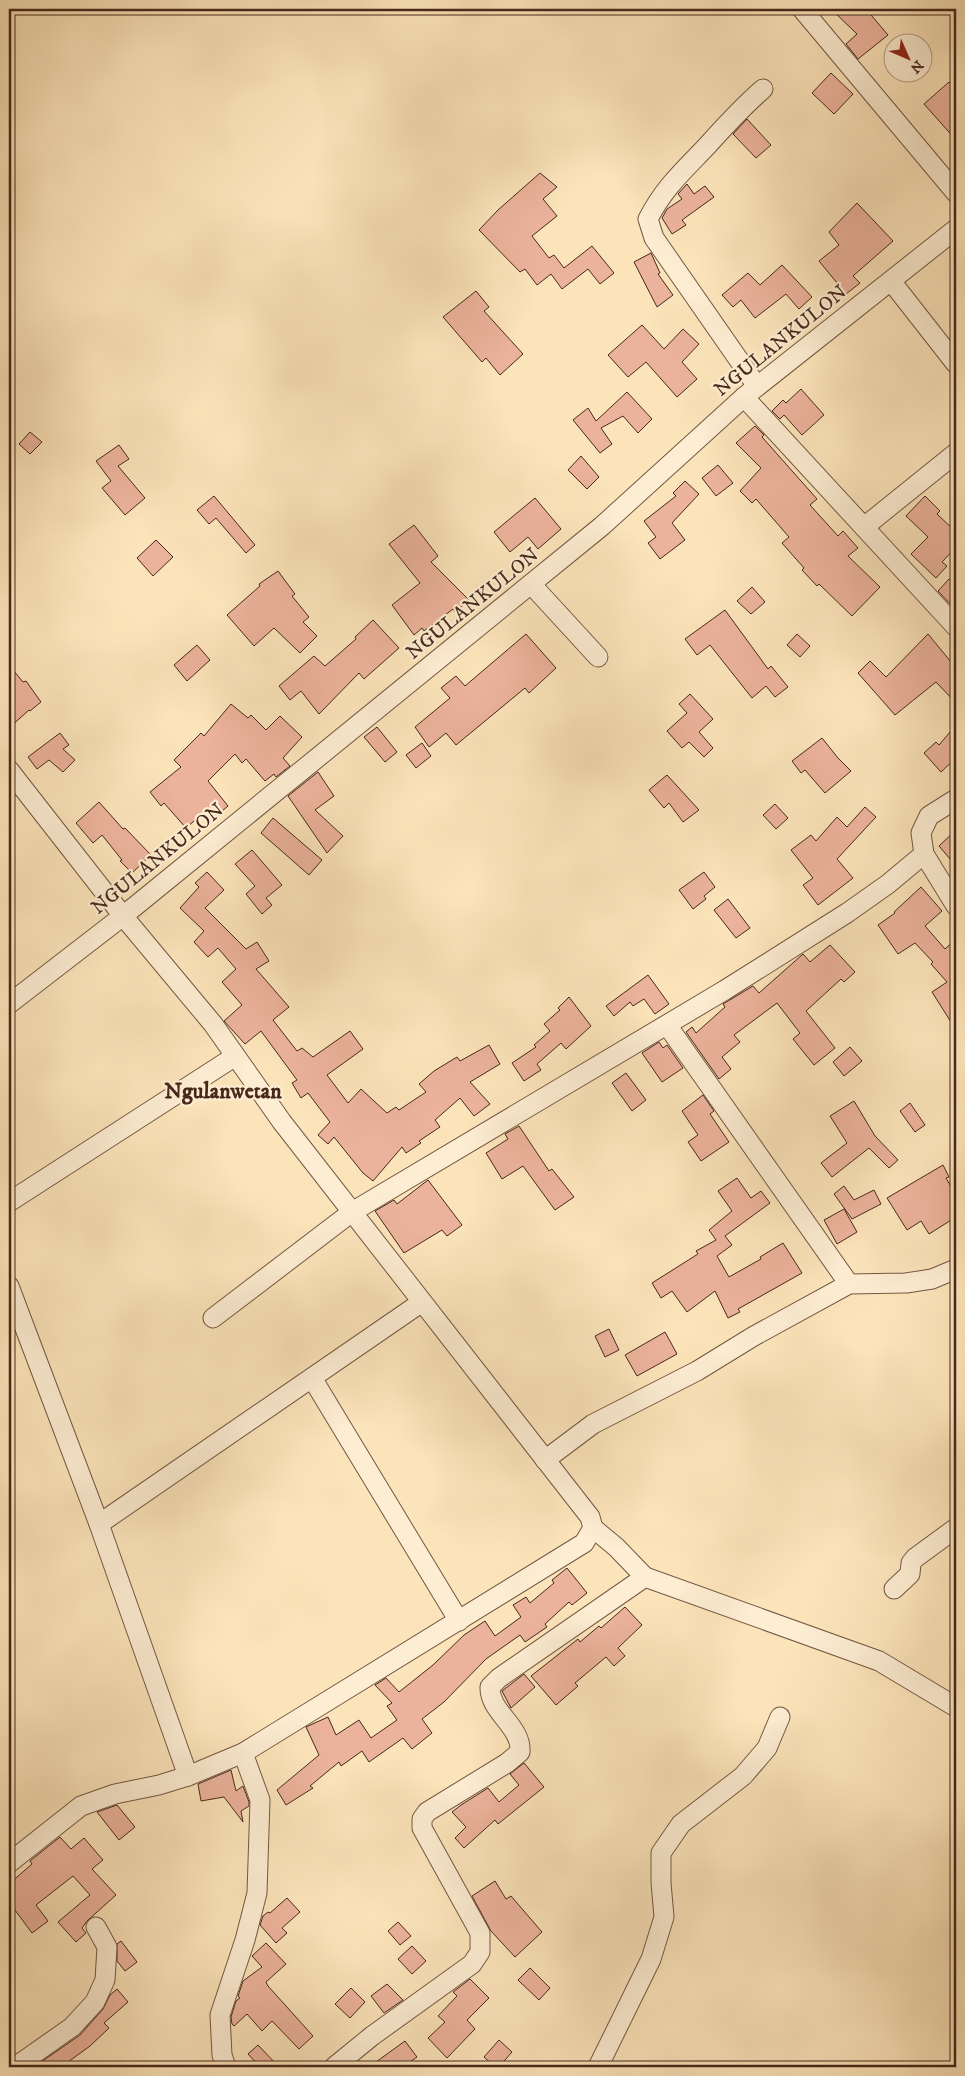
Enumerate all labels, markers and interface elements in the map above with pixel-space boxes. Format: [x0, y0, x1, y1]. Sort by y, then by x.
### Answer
north arrow [882, 32, 932, 82]
text: N [906, 56, 927, 77]
street label: NGULANKULON [710, 280, 852, 402]
street label: NGULANKULON [402, 543, 544, 665]
street label: NGULANKULON [87, 798, 229, 920]
district label: Ngulanwetan [164, 1078, 282, 1105]

